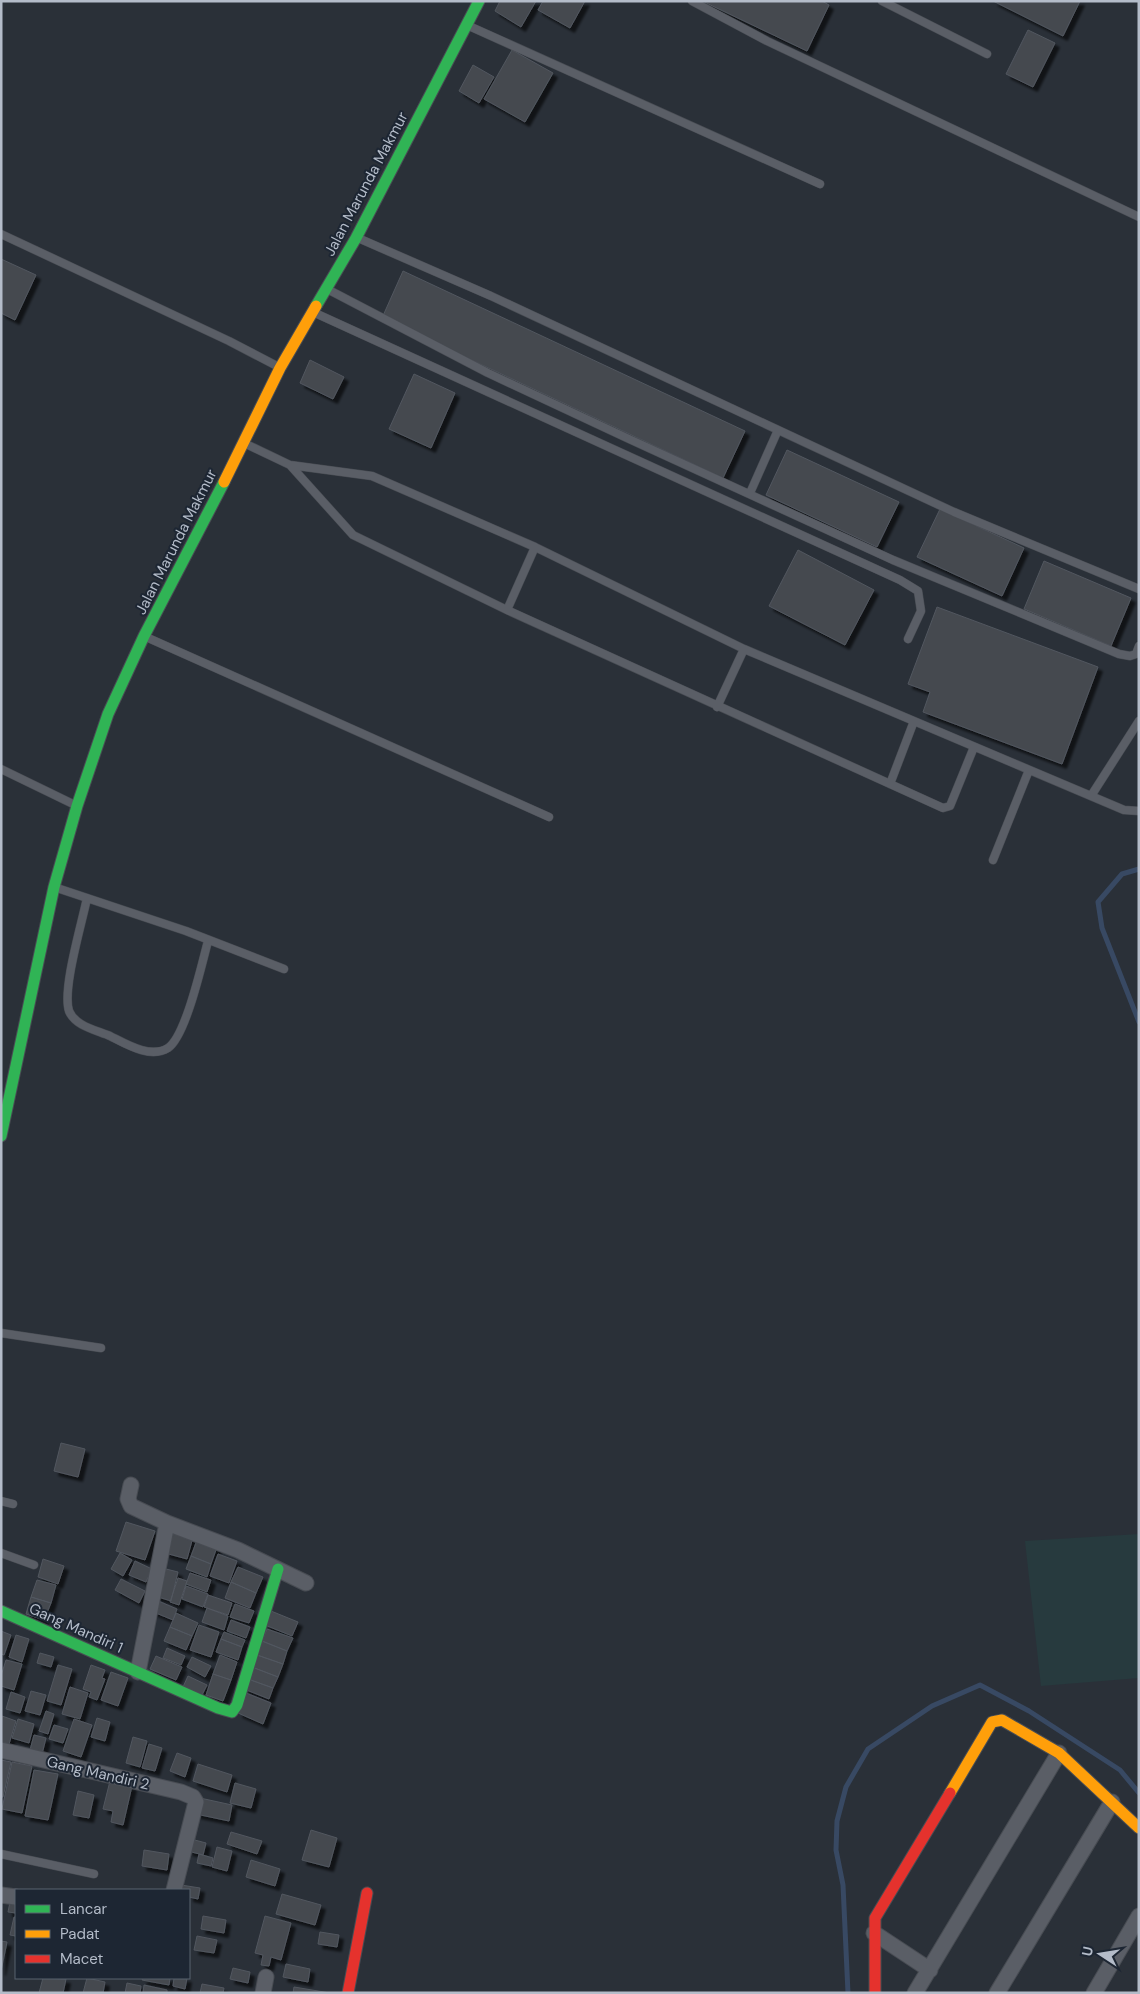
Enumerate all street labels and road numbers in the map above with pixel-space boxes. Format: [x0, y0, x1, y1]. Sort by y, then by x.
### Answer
street label: Jalan Marunda Makmur [319, 108, 413, 260]
street label: Jalan Marunda Makmur [131, 465, 222, 618]
street label: Gang Mandiri 1 [26, 1598, 126, 1658]
street label: Gang Mandiri 2 [45, 1751, 151, 1795]

